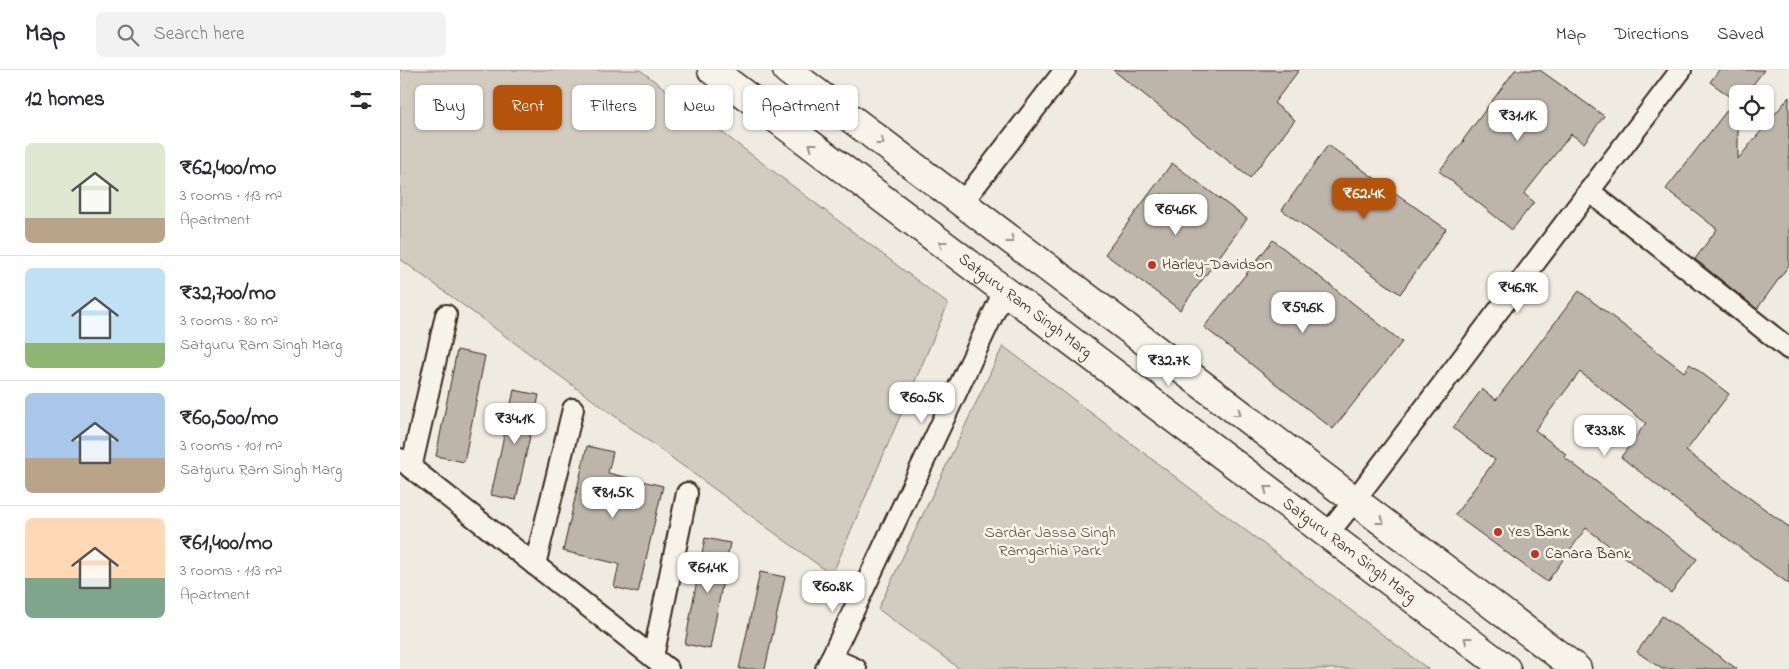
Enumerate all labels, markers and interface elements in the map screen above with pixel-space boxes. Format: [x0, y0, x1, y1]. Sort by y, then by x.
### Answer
search box [96, 12, 446, 57]
text: Map [25, 17, 66, 52]
icon: search [114, 21, 142, 49]
text: Search here [154, 21, 245, 48]
text: Map [1556, 22, 1586, 48]
text: Directions [1614, 22, 1689, 48]
text: Saved [1717, 22, 1764, 48]
text: 12 homes [25, 85, 105, 115]
chip: Buy [415, 85, 483, 130]
chip: Rent [493, 85, 562, 130]
chip: Filters [572, 85, 655, 130]
chip: New [665, 85, 733, 130]
chip: Apartment [743, 85, 858, 130]
map controls [1729, 85, 1774, 130]
button: locate [1729, 85, 1774, 130]
icon: filters [347, 86, 375, 114]
pin: ₹31.1K [1477, 100, 1559, 142]
text: ₹31.1K [1499, 104, 1537, 128]
one-way arrow [875, 136, 885, 145]
one-way arrow [809, 143, 818, 151]
text: ₹62,400/mo [180, 154, 276, 184]
icon: home [65, 163, 125, 223]
pin: ₹62.4K [1323, 178, 1405, 220]
text: ₹62.4K [1343, 182, 1385, 206]
text: 3 rooms · 113 m² [180, 184, 282, 208]
pin: ₹64.6K [1135, 194, 1217, 236]
text: ₹64.6K [1155, 198, 1197, 222]
text: Apartment [180, 208, 250, 232]
one-way arrow [1005, 235, 1014, 243]
one-way arrow [939, 241, 948, 249]
street label: Satguru Ram Singh Marg [953, 248, 1097, 365]
place label: Harley-Davidson [1162, 253, 1273, 277]
marker: Harley-Davidson [1146, 259, 1158, 271]
pin: ₹46.9K [1477, 272, 1559, 314]
text: ₹46.9K [1498, 276, 1538, 300]
text: ₹32,700/mo [180, 279, 276, 309]
icon: home [65, 288, 125, 348]
pin: ₹59.6K [1262, 292, 1344, 334]
text: ₹59.6K [1282, 296, 1324, 320]
text: 3 rooms · 80 m² [180, 309, 278, 333]
text: Satguru Ram Singh Marg [180, 333, 342, 357]
pin: ₹32.7K [1128, 344, 1210, 387]
text: ₹32.7K [1148, 349, 1190, 373]
pin: ₹60.5K [881, 382, 963, 424]
text: ₹60.5K [900, 386, 944, 410]
pin: ₹34.1K [474, 402, 556, 445]
text: ₹60,500/mo [180, 404, 278, 434]
text: ₹34.1K [496, 407, 534, 431]
one-way arrow [1232, 407, 1241, 416]
icon: home [65, 413, 125, 473]
pin: ₹33.8K [1564, 414, 1646, 457]
text: ₹33.8K [1585, 419, 1625, 443]
text: 3 rooms · 101 m² [180, 434, 282, 458]
text: Satguru Ram Singh Marg [180, 458, 342, 482]
pin: ₹81.5K [572, 476, 654, 519]
text: ₹81.5K [593, 481, 633, 505]
one-way arrow [1264, 487, 1273, 495]
street label: Satguru Ram Singh Marg [1277, 492, 1421, 609]
one-way arrow [1375, 516, 1384, 524]
place label: Yes Bank [1508, 520, 1570, 544]
park label: Sardar Jassa Singh Ramgarhia Park [984, 521, 1116, 563]
marker: Yes Bank [1492, 526, 1504, 538]
text: ₹61,400/mo [180, 529, 273, 559]
icon: home [65, 538, 125, 598]
place label: Canara Bank [1545, 542, 1632, 566]
marker: Canara Bank [1529, 548, 1541, 560]
pin: ₹61.4K [667, 552, 749, 594]
text: ₹61.4K [688, 556, 728, 580]
text: 3 rooms · 113 m² [180, 559, 282, 583]
pin: ₹60.8K [792, 570, 874, 613]
text: ₹60.8K [813, 575, 853, 599]
text: Apartment [180, 583, 250, 607]
one-way arrow [1464, 637, 1473, 645]

